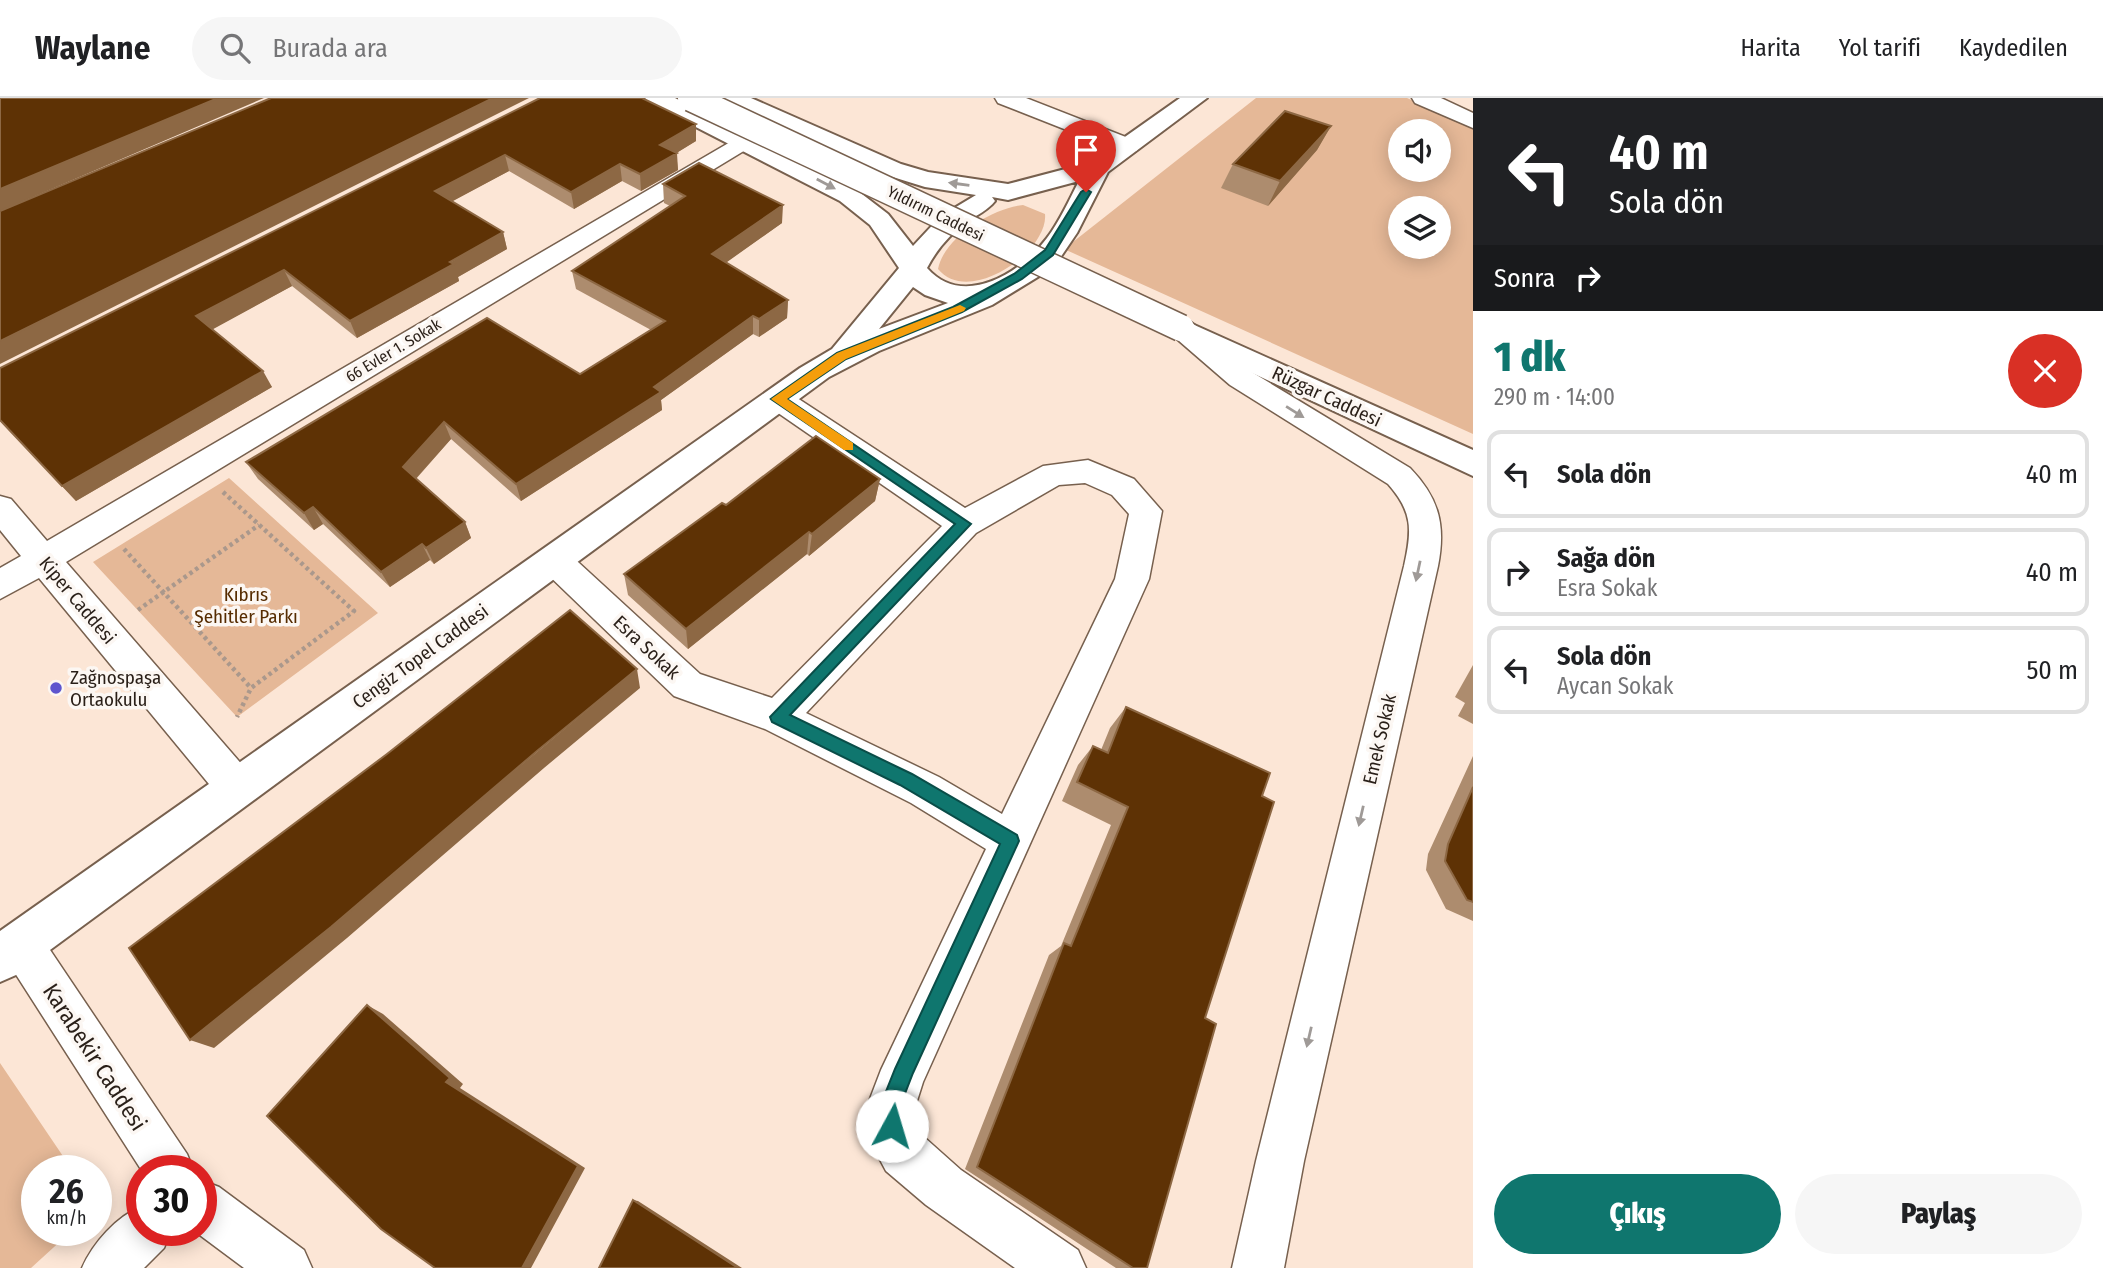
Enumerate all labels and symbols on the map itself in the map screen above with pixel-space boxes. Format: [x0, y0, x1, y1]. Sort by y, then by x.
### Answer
pin [1056, 120, 1116, 192]
one-way arrow [816, 178, 836, 189]
one-way arrow [948, 178, 970, 189]
street label: Yıldırım Caddesi [884, 182, 987, 245]
street label: 66 Evler 1. Sokak [342, 314, 445, 386]
street label: Rüzgar Caddesi [1268, 361, 1385, 432]
one-way arrow [1286, 405, 1305, 418]
street label: Kiper Caddesi [34, 552, 121, 649]
one-way arrow [1413, 560, 1424, 582]
park label: Kıbrıs Şehitler Parkı [194, 583, 298, 628]
street label: Cengiz Topel Caddesi [348, 599, 493, 713]
street label: Esra Sokak [608, 611, 685, 684]
place label: Zağnospaşa Ortaokulu [70, 666, 161, 711]
marker: Zağnospaşa Ortaokulu [48, 680, 64, 696]
street label: Emek Sokak [1358, 691, 1401, 787]
one-way arrow [1355, 805, 1366, 827]
street label: Karabekir Caddesi [37, 978, 153, 1136]
one-way arrow [1303, 1027, 1314, 1049]
position arrow [855, 1089, 929, 1163]
speed limit sign: 30 [126, 1155, 217, 1246]

